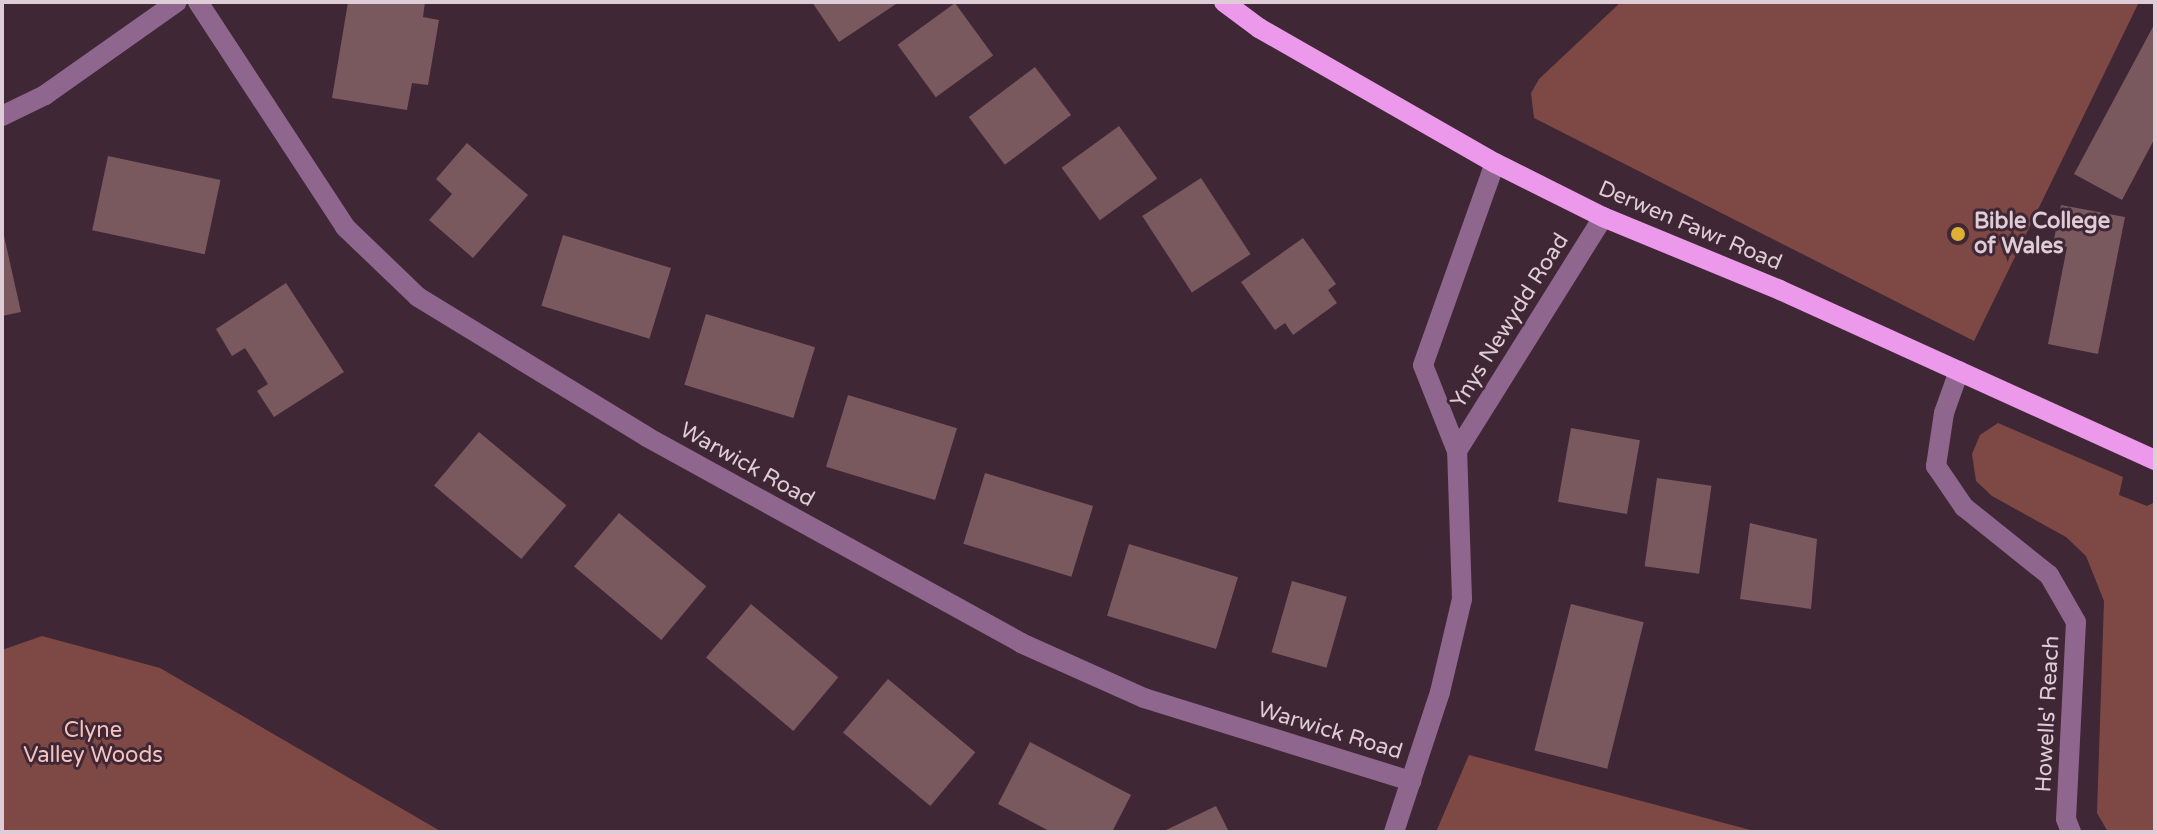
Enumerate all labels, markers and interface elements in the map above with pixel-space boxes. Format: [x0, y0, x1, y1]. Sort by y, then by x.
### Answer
street label: Derwen Fawr Road [1594, 175, 1786, 277]
place label: Bible College of Wales [1974, 208, 2110, 260]
marker: Bible College of Wales [1949, 225, 1967, 243]
street label: Ynys Newydd Road [1445, 229, 1575, 413]
street label: Warwick Road [675, 417, 819, 513]
street label: Howells' Reach [2031, 635, 2065, 793]
street label: Warwick Road [1255, 696, 1405, 766]
park label: Clyne Valley Woods [23, 717, 163, 768]

